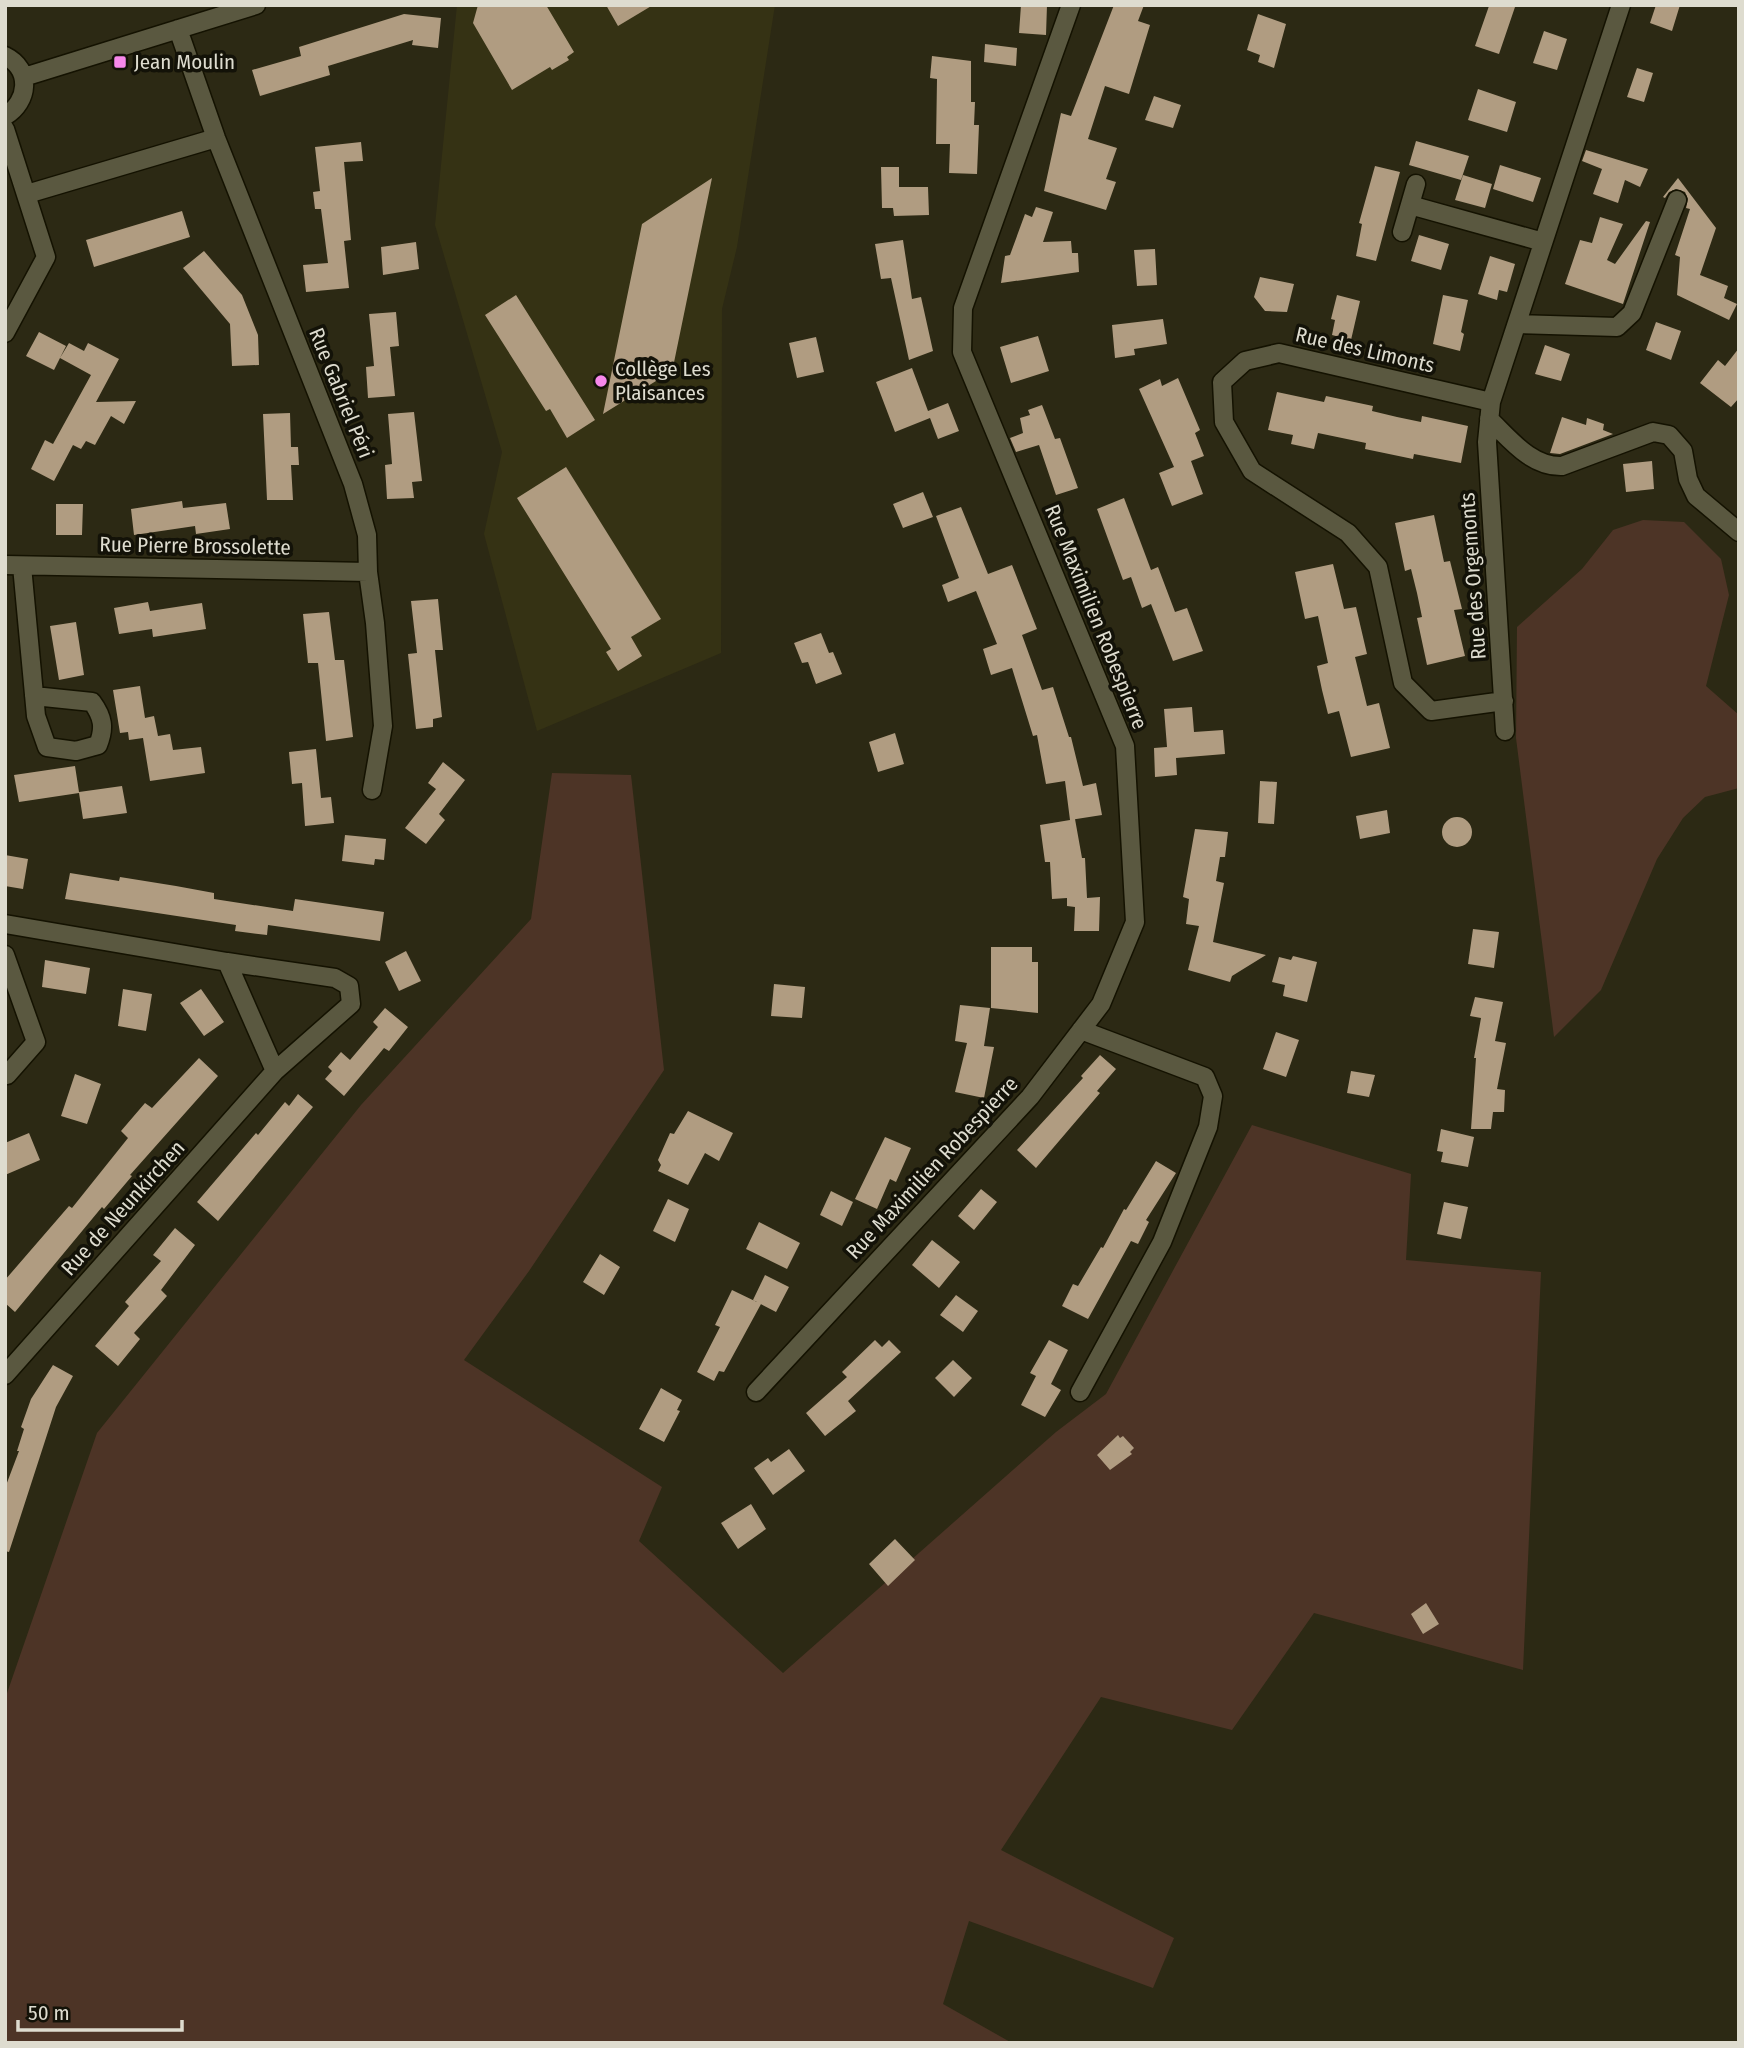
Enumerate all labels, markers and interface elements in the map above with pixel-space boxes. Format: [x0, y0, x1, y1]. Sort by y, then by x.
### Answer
place label: Jean Moulin [134, 49, 235, 75]
marker: Jean Moulin [112, 54, 128, 70]
street label: Rue des Limonts [1293, 321, 1437, 379]
street label: Rue Gabriel Péri [303, 324, 379, 462]
place label: Collège Les Plaisances [615, 356, 711, 406]
marker: Collège Les Plaisances [593, 373, 609, 389]
street label: Rue des Orgemonts [1454, 492, 1492, 660]
street label: Rue Maximilien Robespierre [1039, 501, 1153, 733]
street label: Rue Pierre Brossolette [99, 531, 291, 561]
street label: Rue Maximilien Robespierre [841, 1071, 1023, 1265]
street label: Rue de Neunkirchen [56, 1135, 190, 1281]
scale bar [18, 1988, 182, 2032]
text: 50 m [28, 2000, 70, 2026]

